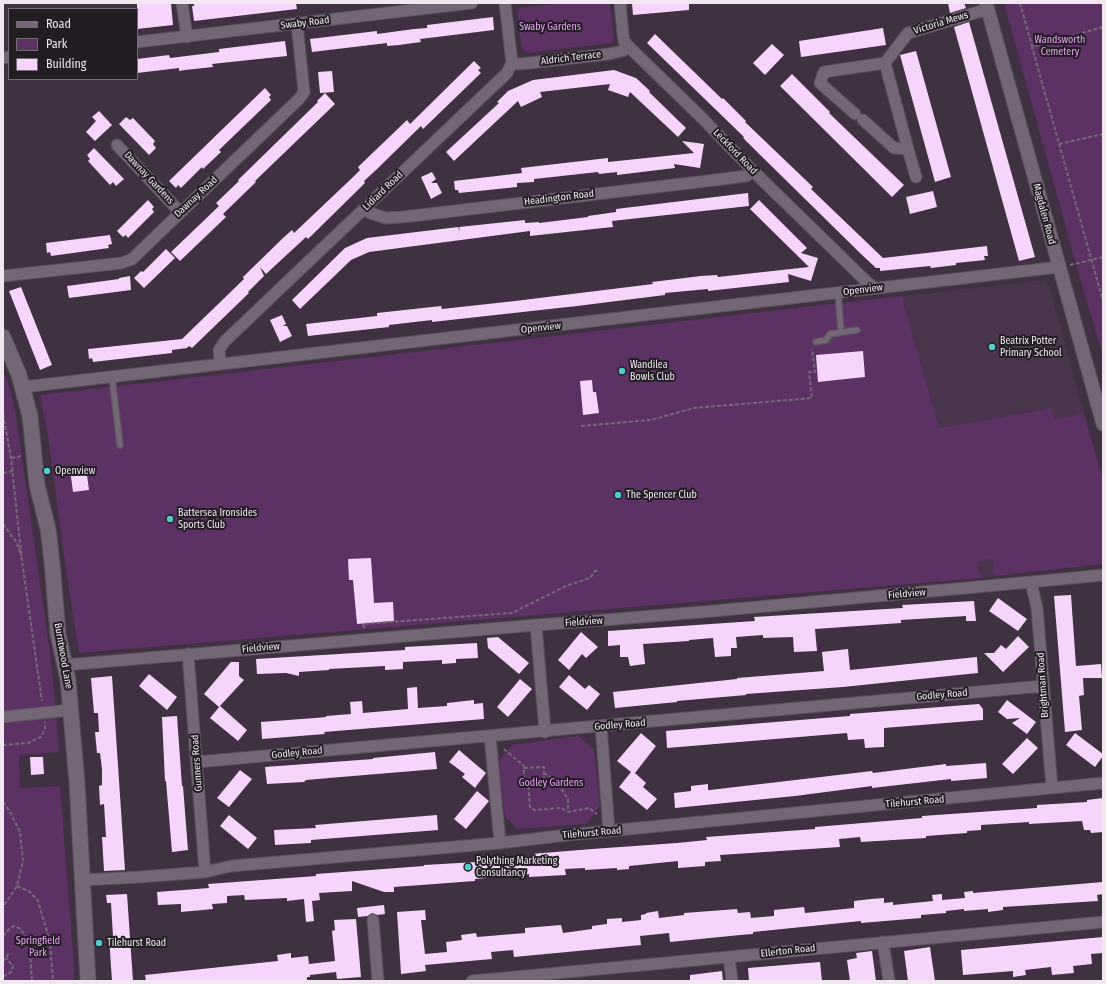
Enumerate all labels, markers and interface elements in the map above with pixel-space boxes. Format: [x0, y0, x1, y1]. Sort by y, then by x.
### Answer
legend [8, 8, 138, 80]
street label: Victoria Mews [912, 9, 970, 37]
street label: Swaby Road [280, 14, 330, 32]
text: Road [46, 17, 71, 31]
park label: Swaby Gardens [519, 21, 581, 33]
park label: Wandsworth Cemetery [1035, 34, 1085, 58]
text: Park [46, 37, 67, 51]
street label: Aldrich Terrace [540, 48, 602, 68]
text: Building [46, 57, 86, 71]
street label: Leckford Road [711, 127, 759, 177]
street label: Dawnay Gardens [122, 149, 176, 207]
street label: Lidiard Road [360, 169, 406, 213]
street label: Dawnay Road [172, 174, 220, 220]
street label: Magdalen Road [1030, 182, 1058, 246]
street label: Headington Road [523, 188, 595, 208]
street label: Openview [842, 282, 884, 298]
street label: Openview [520, 320, 562, 336]
place label: Beatrix Potter Primary School [1000, 335, 1062, 358]
marker: Beatrix Potter Primary School [987, 342, 997, 352]
place label: Wandilea Bowls Club [630, 359, 675, 382]
marker: Wandilea Bowls Club [617, 366, 627, 376]
place label: Openview [55, 465, 95, 477]
marker: Openview [42, 466, 52, 476]
place label: The Spencer Club [626, 489, 697, 501]
marker: The Spencer Club [613, 490, 623, 500]
place label: Battersea Ironsides Sports Club [178, 507, 257, 530]
marker: Battersea Ironsides Sports Club [165, 514, 175, 524]
street label: Fieldview [888, 586, 926, 602]
street label: Fieldview [565, 615, 603, 629]
street label: Burntwood Lane [51, 622, 75, 690]
street label: Fieldview [242, 640, 280, 656]
street label: Brightman Road [1035, 652, 1051, 718]
street label: Godley Road [916, 687, 968, 703]
street label: Godley Road [594, 717, 646, 733]
street label: Gunners Road [189, 734, 205, 792]
street label: Godley Road [271, 744, 323, 762]
park label: Godley Gardens [519, 777, 583, 789]
street label: Tilehurst Road [885, 793, 945, 811]
street label: Tilehurst Road [562, 824, 622, 842]
place label: Polything Marketing Consultancy [476, 855, 557, 878]
marker: Polything Marketing Consultancy [463, 862, 473, 872]
park label: Springfield Park [16, 935, 60, 958]
place label: Tilehurst Road [107, 937, 166, 949]
marker: Tilehurst Road [94, 938, 104, 948]
street label: Ellerton Road [760, 942, 816, 960]

